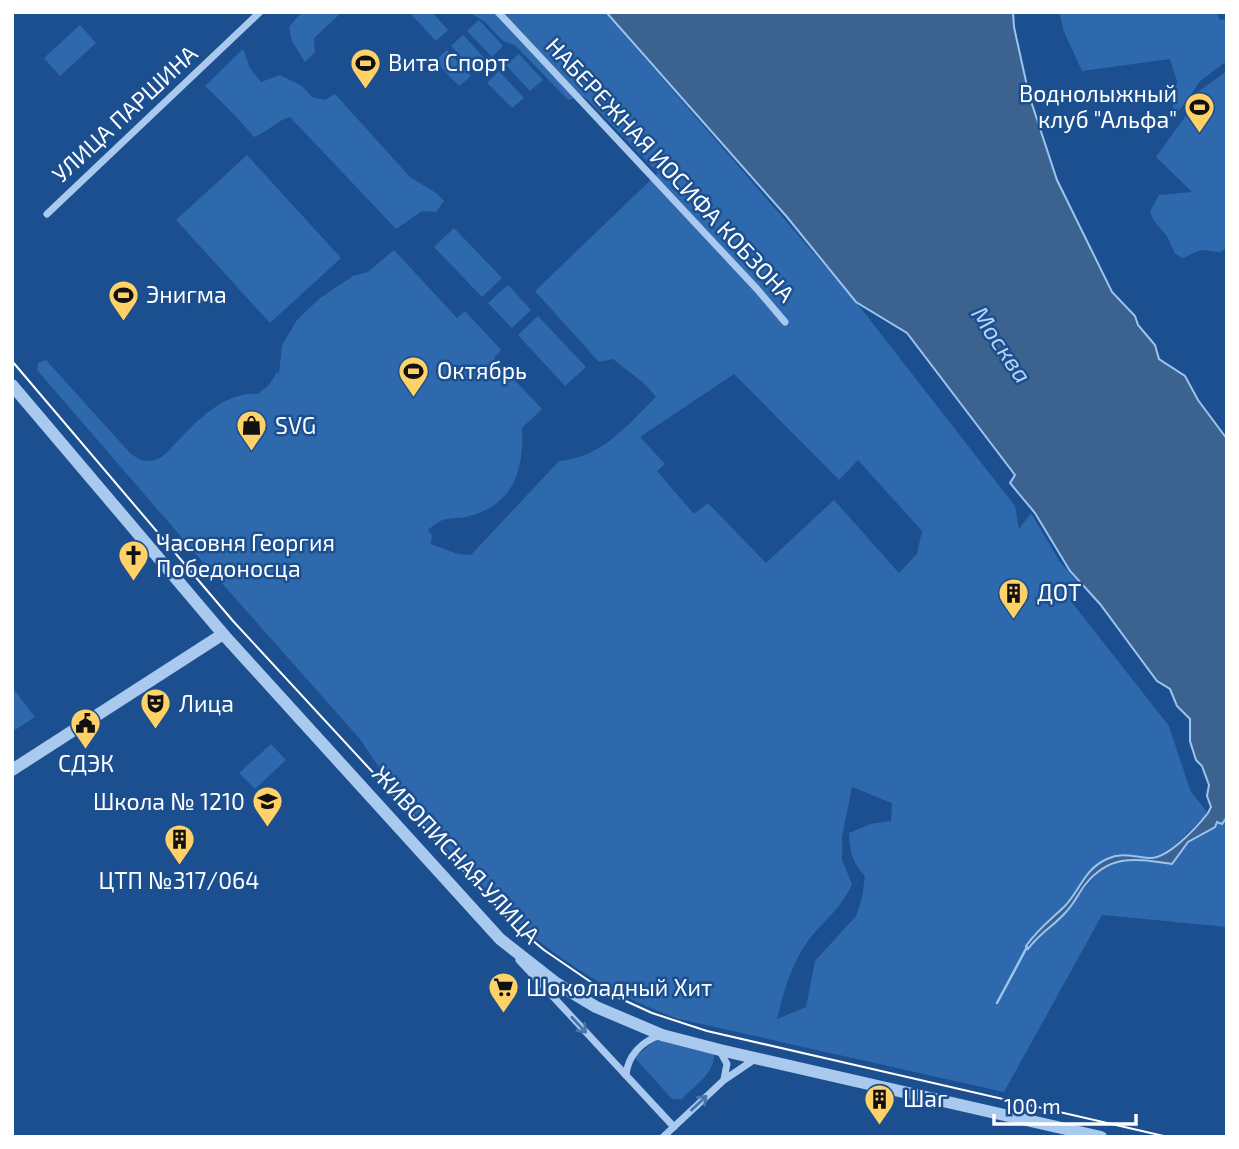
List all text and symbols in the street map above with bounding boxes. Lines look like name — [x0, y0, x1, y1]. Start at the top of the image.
street label: НАБЕРЕЖНАЯ ИОСИФА КОБЗОНА — [541, 31, 801, 308]
street label: УЛИЦА ПАРШИНА — [46, 38, 203, 188]
sports icon: Вита Спорт — [348, 46, 382, 90]
place label: Вита Спорт — [388, 48, 509, 76]
place label: Воднолыжный клуб "Альфа" — [1019, 79, 1177, 134]
sports icon: Воднолыжный клуб "Альфа" — [1183, 90, 1217, 134]
sports icon: Энигма — [106, 278, 140, 322]
place label: Энигма — [146, 280, 227, 308]
water label: Москва — [966, 300, 1038, 388]
sports icon: Октябрь — [397, 354, 431, 398]
place label: Октябрь — [437, 356, 527, 384]
shop icon: SVG — [235, 409, 269, 453]
place label: SVG — [275, 411, 316, 439]
place label: Часовня Георгия Победоносца — [156, 528, 335, 582]
church icon: Часовня Георгия Победоносца — [116, 539, 150, 583]
building icon: ДОТ — [997, 576, 1031, 620]
place label: ДОТ — [1037, 578, 1081, 606]
theatre icon: Лица — [139, 687, 173, 731]
place label: Лица — [179, 689, 234, 717]
public building icon: СДЭК — [69, 706, 103, 750]
place label: СДЭК — [58, 749, 114, 777]
street label: ЖИВОПИСНАЯ УЛИЦА — [367, 760, 547, 949]
school or university icon: Школа № 1210 — [251, 785, 285, 829]
place label: Школа № 1210 — [93, 787, 245, 815]
building icon: ЦТП №317/064 — [162, 823, 196, 867]
place label: ЦТП №317/064 — [99, 866, 259, 894]
supermarket icon: Шоколадный Хит — [486, 971, 520, 1015]
place label: Шоколадный Хит — [526, 973, 712, 1001]
one-way arrow — [571, 1016, 588, 1033]
building icon: Шаг — [863, 1082, 897, 1126]
scale bar — [994, 1082, 1136, 1126]
place label: Шаг — [903, 1084, 948, 1112]
text: 100 m — [1004, 1093, 1061, 1118]
one-way arrow — [690, 1095, 707, 1112]

